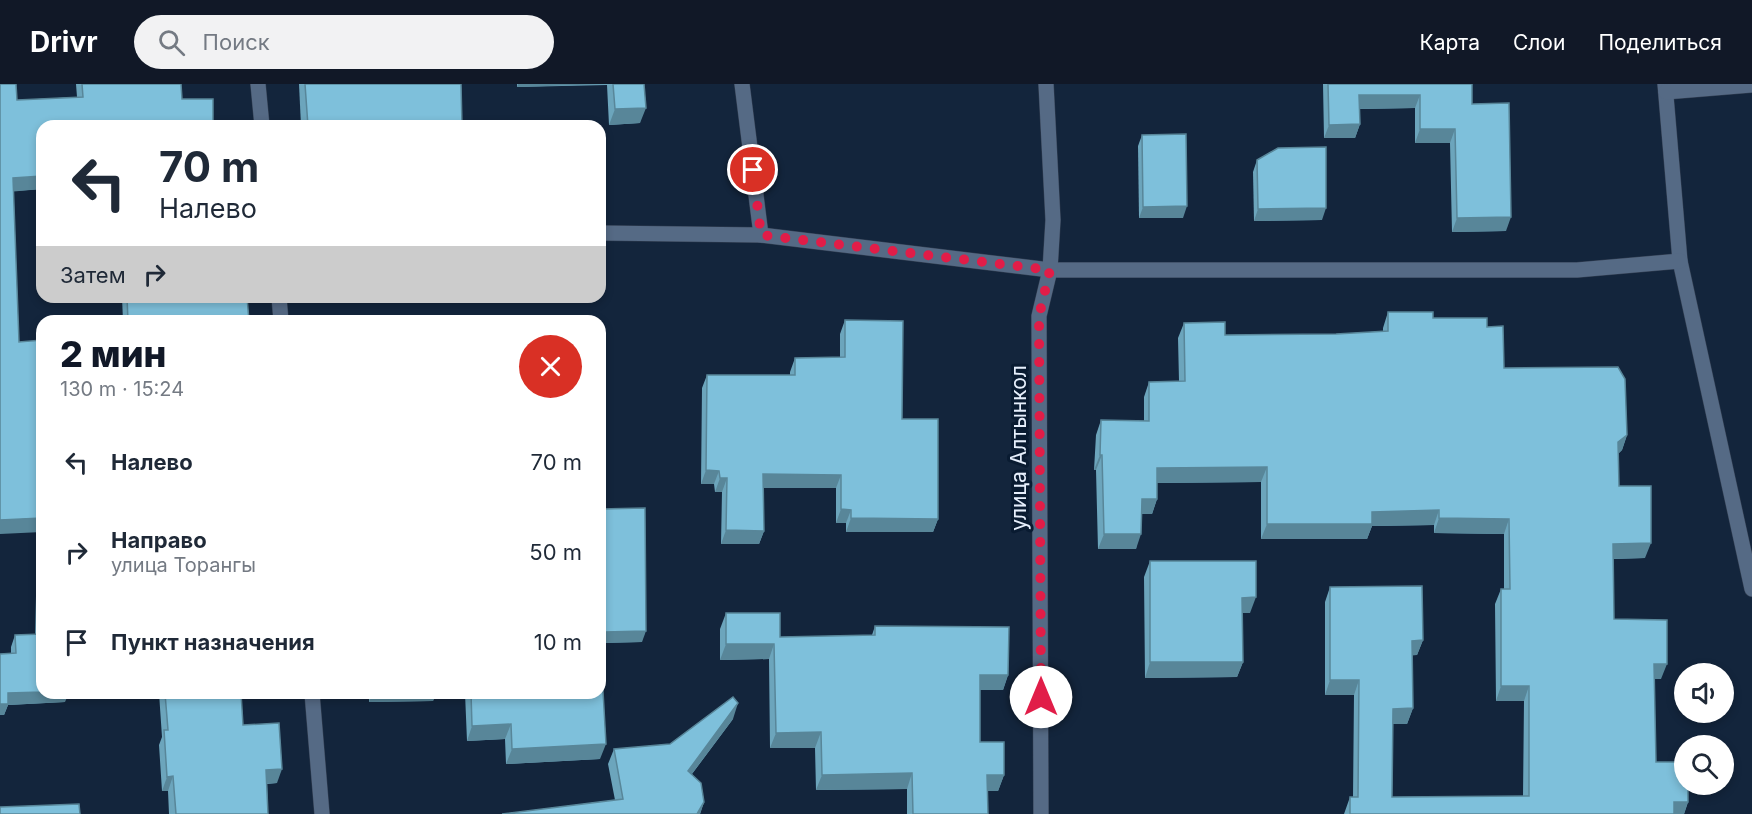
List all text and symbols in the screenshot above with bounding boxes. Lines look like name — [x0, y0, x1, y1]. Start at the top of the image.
search box — [134, 15, 554, 69]
text: Drivr — [30, 25, 98, 59]
icon: search — [155, 26, 188, 59]
text: Поиск — [203, 29, 270, 55]
text: Карта — [1420, 30, 1480, 55]
text: Слои — [1513, 30, 1565, 55]
text: Поделиться — [1598, 30, 1722, 55]
text: 70 m — [159, 141, 259, 192]
icon: left — [60, 144, 138, 222]
pin — [727, 144, 778, 195]
icon: arrive — [736, 153, 769, 186]
text: Налево — [159, 192, 257, 225]
icon: right — [138, 258, 171, 291]
text: Затем — [60, 262, 126, 288]
text: 2 мин — [60, 332, 166, 376]
button: close — [519, 335, 582, 398]
street label: улица Алтынкол — [1006, 365, 1031, 531]
text: 130 m · 15:24 — [60, 377, 184, 401]
icon: left — [60, 446, 93, 479]
text: Налево — [111, 449, 193, 475]
text: 70 m — [531, 449, 582, 475]
text: Направо — [111, 527, 207, 553]
icon: right — [60, 536, 93, 569]
text: 50 m — [529, 539, 582, 565]
text: улица Торангы — [111, 553, 256, 577]
icon: arrive — [60, 626, 93, 659]
text: Пункт назначения — [111, 629, 315, 655]
text: 10 m — [534, 629, 582, 655]
map controls — [1674, 663, 1734, 795]
button: sound — [1674, 663, 1734, 723]
position arrow — [1009, 665, 1073, 729]
button: search — [1674, 735, 1734, 795]

